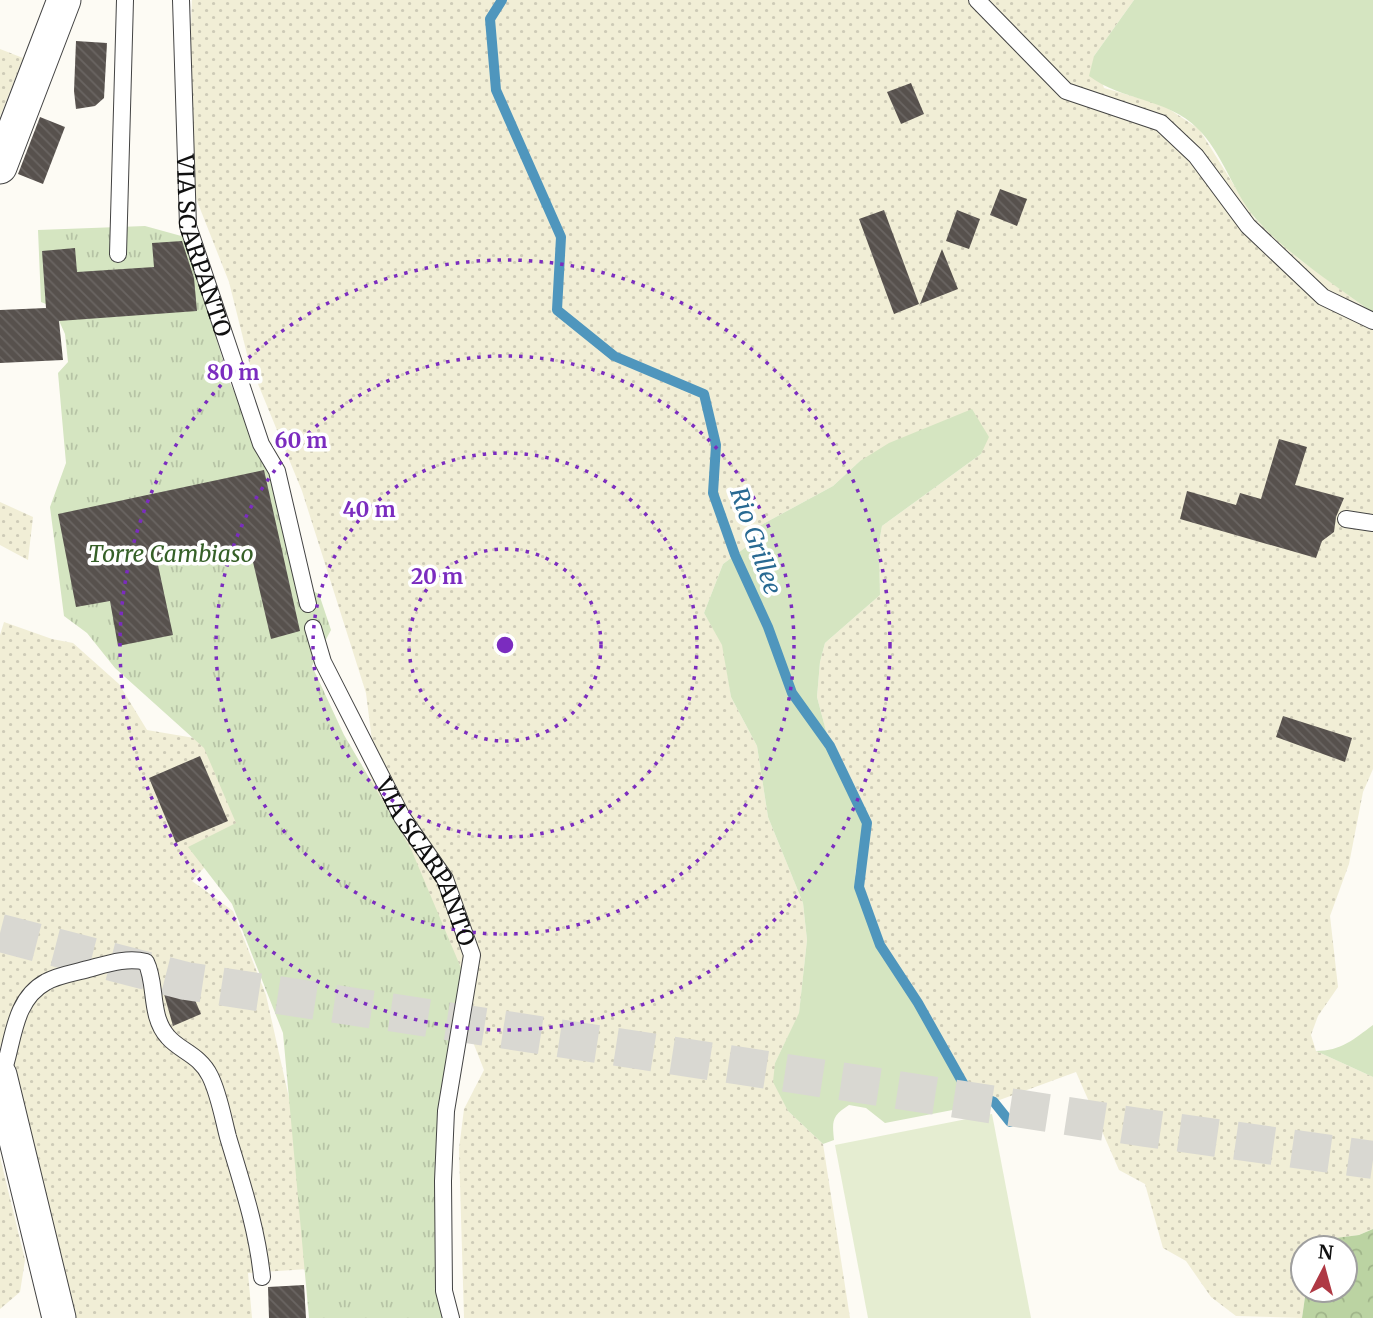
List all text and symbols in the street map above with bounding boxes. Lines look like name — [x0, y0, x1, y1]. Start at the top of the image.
street label: VIA SCARPANTO — [171, 153, 238, 340]
text: 80 m — [207, 359, 259, 386]
text: 60 m — [275, 427, 327, 454]
water label: Rio Grillee — [723, 483, 789, 599]
text: 40 m — [342, 496, 396, 523]
park label: Torre Cambiaso — [88, 539, 254, 568]
text: 20 m — [411, 563, 463, 590]
centre of rings — [493, 633, 517, 657]
street label: VIA SCARPANTO — [369, 772, 482, 950]
north arrow — [1289, 1234, 1359, 1304]
text: N — [1317, 1239, 1334, 1265]

